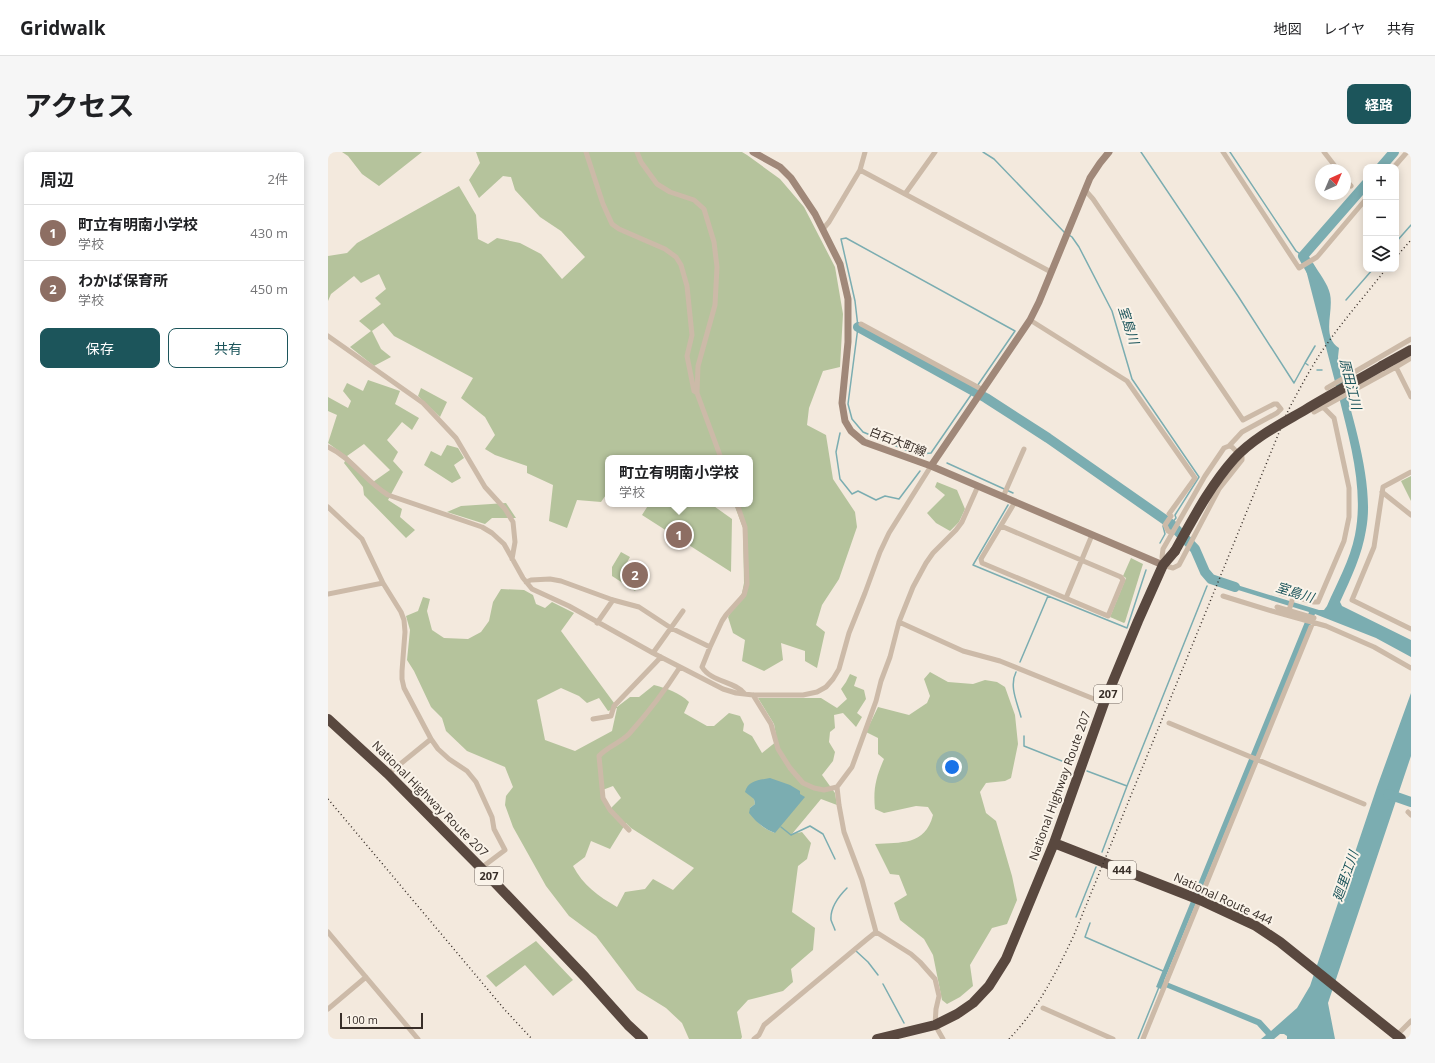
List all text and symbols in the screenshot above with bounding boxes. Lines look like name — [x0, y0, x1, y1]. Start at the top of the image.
text: Gridwalk — [20, 15, 106, 41]
text: 地図 — [1273, 19, 1301, 38]
text: レイヤ — [1323, 19, 1365, 38]
text: 共有 — [1387, 19, 1415, 38]
button: 経路 — [1347, 84, 1411, 124]
text: アクセス — [24, 86, 135, 124]
north arrow — [1315, 164, 1351, 200]
map controls — [1363, 164, 1399, 272]
button: + — [1363, 164, 1399, 200]
text: 周辺 — [40, 168, 74, 191]
text: 2件 — [268, 170, 288, 188]
button: − — [1363, 200, 1399, 236]
text: 町立有明南小学校 — [78, 214, 198, 234]
text: 1 — [49, 224, 57, 242]
text: 430 m — [250, 224, 288, 242]
text: 学校 — [78, 235, 104, 253]
button: layers — [1363, 236, 1399, 272]
text: わかば保育所 — [78, 270, 168, 290]
text: 2 — [49, 280, 57, 298]
text: 450 m — [250, 280, 288, 298]
text: 学校 — [78, 291, 104, 309]
water label: 室島川 — [1114, 304, 1144, 348]
button: 保存 — [40, 328, 160, 368]
button: 共有 — [168, 328, 288, 368]
water label: 原田江川 — [1336, 357, 1367, 413]
street label: 白石大町線 — [867, 423, 929, 460]
popup — [605, 455, 753, 507]
text: 町立有明南小学校 — [619, 462, 739, 482]
text: 学校 — [619, 483, 645, 501]
pin: 1 — [666, 520, 692, 550]
pin: 2 — [622, 560, 648, 590]
water label: 室島川 — [1274, 578, 1318, 607]
road number: 207 — [1094, 685, 1122, 703]
street label: National Highway Route 207 — [1025, 709, 1095, 863]
street label: National Highway Route 207 — [368, 737, 492, 861]
your location — [942, 757, 962, 777]
water label: 廻里江川 — [1328, 847, 1363, 904]
road number: 444 — [1108, 861, 1136, 879]
road number: 207 — [475, 867, 503, 885]
street label: National Route 444 — [1171, 868, 1275, 929]
scale bar — [340, 1011, 423, 1030]
text: 100 m — [346, 1012, 378, 1027]

